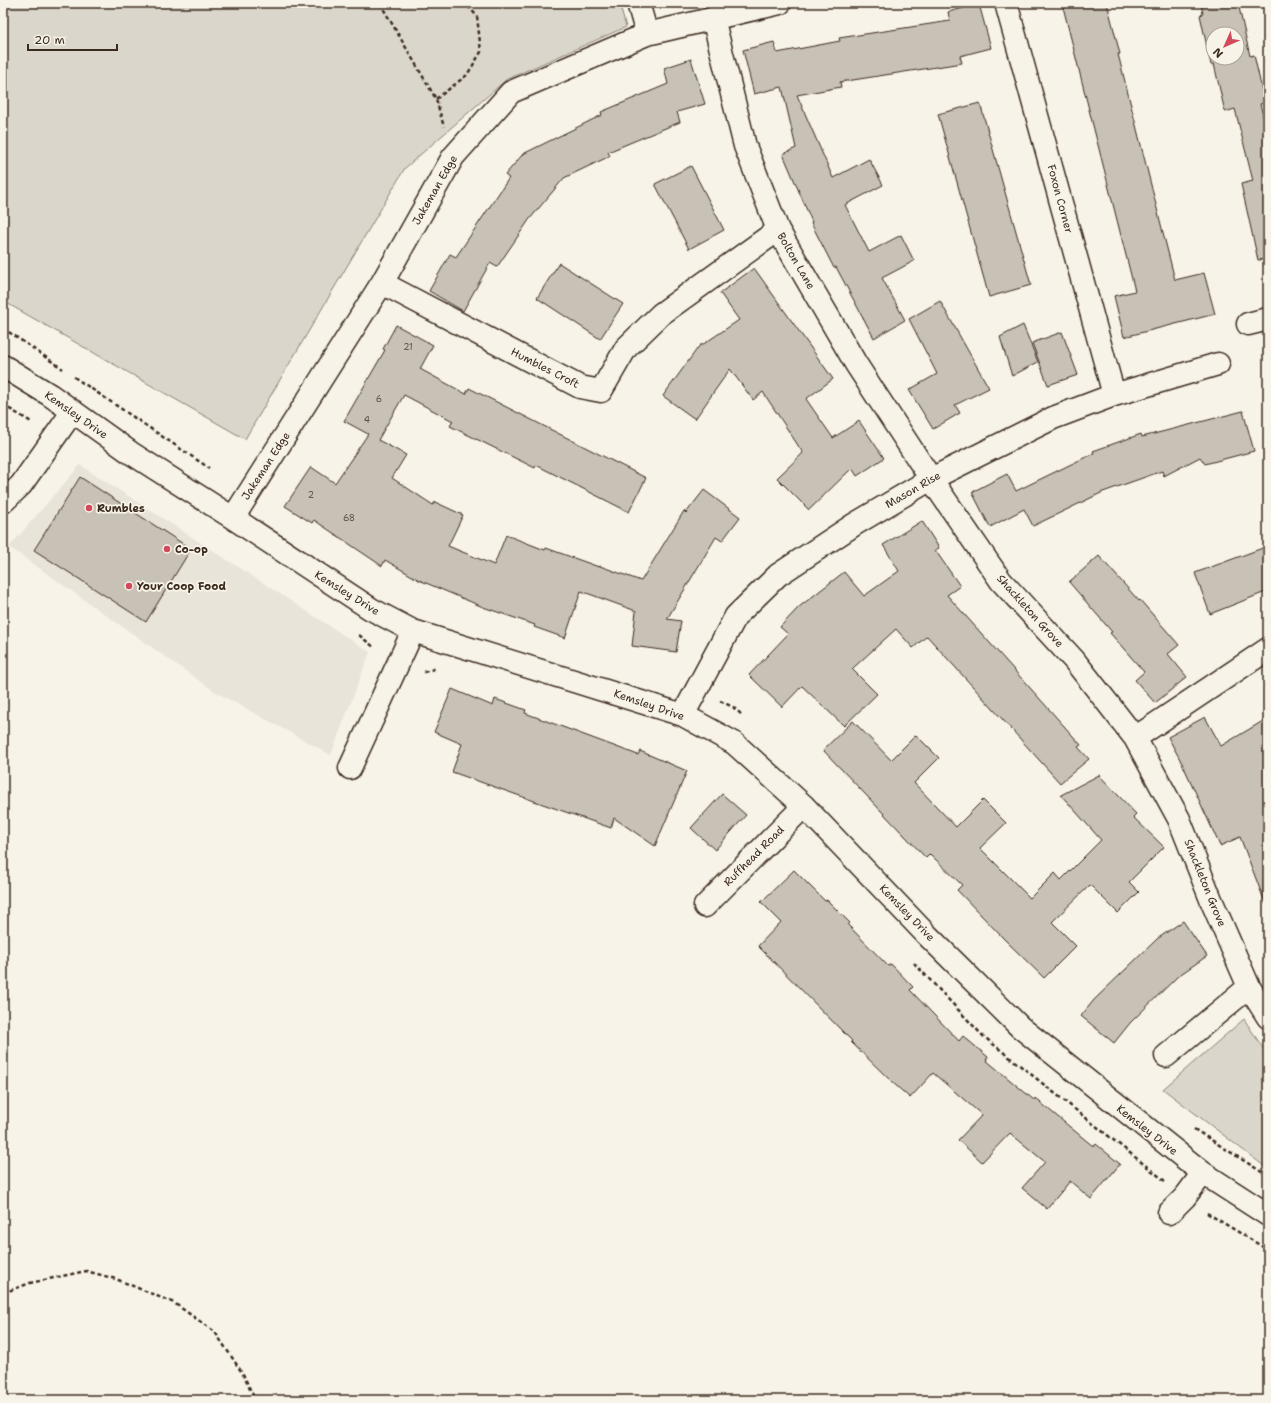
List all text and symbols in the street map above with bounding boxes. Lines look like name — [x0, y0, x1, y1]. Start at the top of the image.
scale bar — [28, 26, 117, 52]
north arrow — [1205, 26, 1245, 66]
text: 20 m — [34, 32, 65, 48]
text: N — [1210, 44, 1227, 61]
street label: Jakeman Edge — [409, 152, 461, 228]
street label: Foxon Corner — [1044, 163, 1076, 235]
street label: Bolton Lane — [774, 230, 818, 292]
house number: 21 — [403, 341, 413, 353]
street label: Humbles Croft — [508, 344, 582, 392]
street label: Kemsley Drive — [41, 388, 111, 442]
house number: 6 — [376, 393, 382, 405]
house number: 4 — [364, 414, 370, 426]
street label: Jakeman Edge — [238, 429, 294, 503]
street label: Mason Rise — [883, 468, 943, 512]
house number: 2 — [308, 489, 314, 501]
place label: Rumbles — [97, 501, 145, 516]
marker: Rumbles — [84, 503, 94, 513]
house number: 68 — [343, 512, 355, 524]
place label: Co-op — [175, 542, 208, 557]
marker: Co-op — [162, 544, 172, 554]
street label: Kemsley Drive — [312, 567, 382, 619]
street label: Shackleton Grove — [993, 571, 1067, 651]
place label: Your Coop Food — [137, 579, 226, 594]
marker: Your Coop Food — [124, 581, 134, 591]
street label: Kemsley Drive — [612, 686, 686, 724]
street label: Ruffhead Road — [721, 823, 787, 889]
street label: Shackleton Grove — [1181, 837, 1229, 929]
street label: Kemsley Drive — [876, 881, 938, 945]
street label: Kemsley Drive — [1113, 1101, 1181, 1159]

